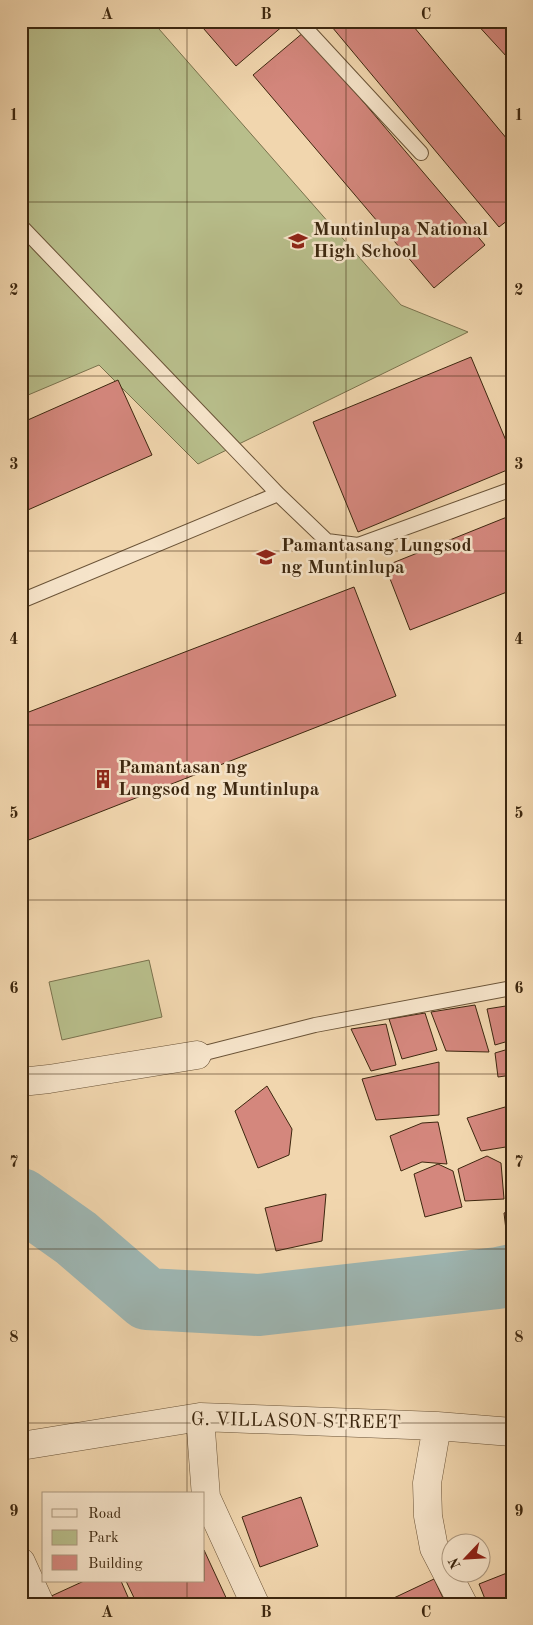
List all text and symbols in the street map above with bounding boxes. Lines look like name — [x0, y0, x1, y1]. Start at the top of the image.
text: A — [101, 7, 113, 23]
text: B — [260, 7, 272, 23]
text: C — [421, 7, 431, 23]
text: 1 — [9, 108, 19, 124]
text: 1 — [514, 108, 524, 124]
place label: Muntinlupa National High School — [313, 221, 488, 262]
school or university icon: Muntinlupa National High School — [287, 230, 309, 252]
text: 2 — [9, 283, 19, 299]
text: 2 — [514, 283, 524, 299]
text: 3 — [9, 457, 19, 473]
text: 3 — [514, 457, 524, 473]
place label: Pamantasang Lungsod ng Muntinlupa — [281, 537, 472, 578]
school or university icon: Pamantasang Lungsod ng Muntinlupa — [255, 546, 277, 568]
text: 4 — [9, 632, 19, 648]
text: 4 — [514, 632, 524, 648]
place label: Pamantasan ng Lungsod ng Muntinlupa — [118, 759, 320, 800]
building icon: Pamantasan ng Lungsod ng Muntinlupa — [92, 768, 114, 790]
text: 5 — [9, 806, 19, 822]
text: 5 — [514, 806, 524, 822]
text: 6 — [9, 981, 19, 997]
text: 6 — [514, 981, 524, 997]
text: 7 — [9, 1155, 19, 1171]
text: 7 — [514, 1155, 524, 1171]
text: 8 — [9, 1330, 19, 1346]
text: 8 — [514, 1330, 524, 1346]
street label: G. VILLASON STREET — [191, 1411, 401, 1433]
legend — [42, 1492, 205, 1582]
text: 9 — [9, 1504, 19, 1520]
text: 9 — [514, 1504, 524, 1520]
text: Road — [88, 1507, 122, 1522]
text: Park — [88, 1531, 119, 1546]
north arrow — [440, 1532, 490, 1582]
text: N — [446, 1555, 464, 1571]
text: Building — [88, 1557, 143, 1572]
text: A — [101, 1605, 113, 1621]
text: B — [260, 1605, 272, 1621]
text: C — [421, 1605, 431, 1621]

